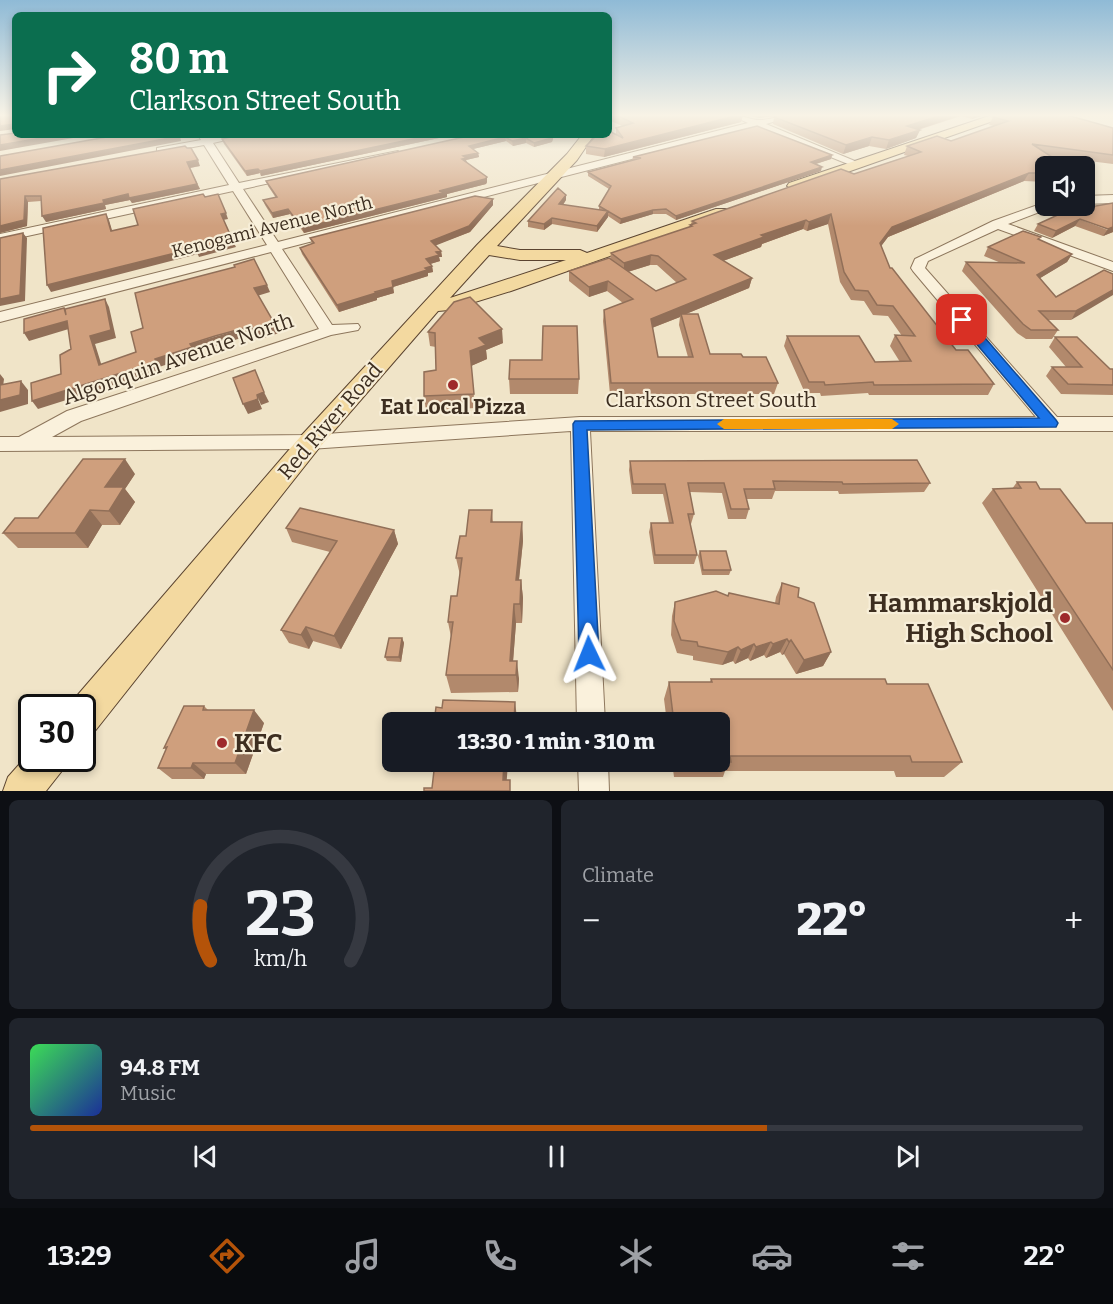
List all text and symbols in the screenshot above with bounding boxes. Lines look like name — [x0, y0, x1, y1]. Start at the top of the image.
text: 80 m — [129, 34, 229, 84]
icon: right — [30, 36, 108, 114]
text: Clarkson Street South — [129, 85, 401, 117]
map controls — [1035, 156, 1095, 216]
button: sound — [1035, 156, 1095, 216]
street label: Kenogami Avenue North — [169, 191, 375, 263]
pin — [936, 294, 987, 345]
icon: arrive — [945, 303, 978, 336]
street label: Algonquin Avenue North — [59, 307, 297, 411]
street label: Red River Road — [272, 357, 388, 485]
marker: Eat Local Pizza — [446, 378, 460, 392]
street label: Clarkson Street South — [605, 387, 817, 413]
place label: Eat Local Pizza — [381, 394, 526, 420]
place label: Hammarskjold High School — [868, 588, 1053, 649]
marker: Hammarskjold High School — [1058, 611, 1072, 625]
position arrow — [557, 622, 621, 686]
speed limit sign: 30 — [18, 694, 96, 772]
place label: KFC — [234, 728, 283, 759]
text: 13:30 · 1 min · 310 m — [457, 728, 655, 755]
marker: KFC — [215, 736, 229, 750]
text: Climate — [582, 863, 654, 887]
text: 23 — [245, 877, 316, 952]
text: 22° — [797, 893, 868, 947]
text: − — [582, 901, 600, 941]
text: + — [1064, 901, 1083, 941]
text: km/h — [254, 947, 307, 973]
text: 94.8 FM — [120, 1054, 200, 1081]
text: Music — [120, 1081, 176, 1105]
icon: previous — [189, 1140, 222, 1173]
icon: pause — [540, 1140, 573, 1173]
icon: next — [891, 1140, 924, 1173]
icon: directions — [206, 1235, 248, 1277]
icon: music — [342, 1235, 384, 1277]
icon: phone — [479, 1235, 521, 1277]
icon: climate — [615, 1235, 657, 1277]
icon: car — [751, 1235, 793, 1277]
icon: filters — [887, 1235, 929, 1277]
text: 13:29 — [47, 1240, 112, 1272]
text: 22° — [1024, 1240, 1066, 1272]

